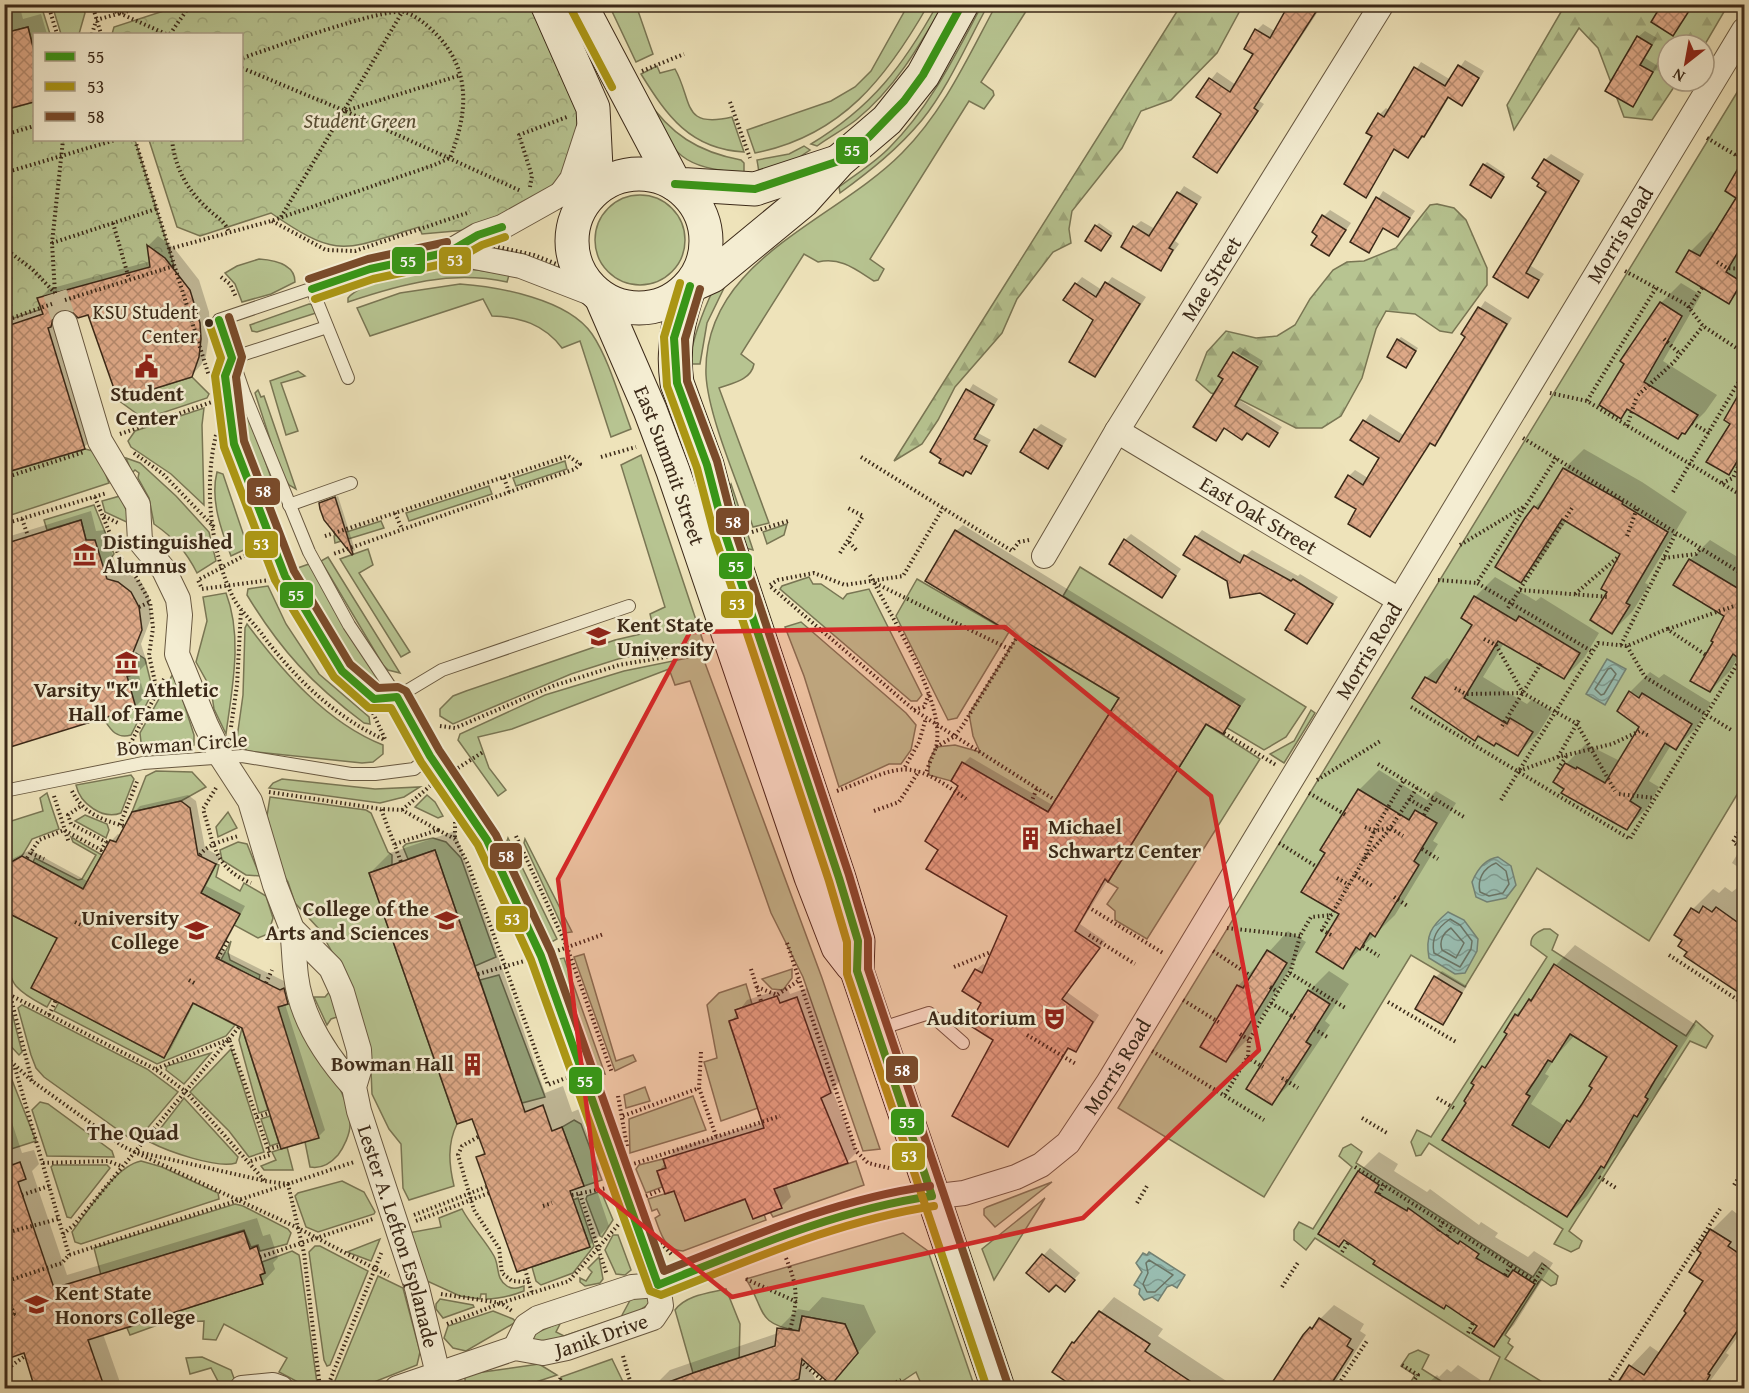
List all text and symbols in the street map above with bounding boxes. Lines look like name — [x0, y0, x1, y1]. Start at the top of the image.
legend — [33, 33, 243, 141]
north arrow — [1656, 33, 1716, 93]
text: 55 — [87, 43, 104, 70]
text: N — [1667, 63, 1689, 89]
text: 53 — [87, 73, 104, 100]
text: 58 — [87, 103, 104, 130]
park label: Student Green — [304, 105, 417, 136]
line badge: 55 — [835, 136, 869, 165]
text: 55 — [844, 138, 860, 162]
street label: Morris Road — [1579, 180, 1661, 289]
street label: Mae Street — [1173, 229, 1250, 327]
line badge: 55 — [391, 246, 426, 275]
line badge: 53 — [438, 246, 472, 275]
text: 53 — [447, 248, 463, 272]
text: 55 — [400, 249, 416, 273]
place label: KSU Student Center — [93, 297, 198, 350]
marker: KSU Student Center — [203, 317, 215, 329]
public building icon: Student Center — [134, 353, 160, 379]
place label: Student Center — [110, 378, 184, 433]
street label: East Summit Street — [626, 381, 713, 550]
street label: East Oak Street — [1194, 468, 1324, 563]
line badge: 58 — [246, 477, 281, 506]
text: 58 — [255, 479, 271, 503]
line badge: 58 — [715, 507, 750, 536]
text: 58 — [725, 510, 741, 534]
place label: Distinguished Alumnus — [103, 526, 233, 581]
line badge: 53 — [244, 530, 279, 559]
text: 53 — [253, 532, 269, 556]
museum icon: Distinguished Alumnus — [72, 541, 98, 567]
line badge: 55 — [718, 552, 753, 580]
text: 55 — [728, 554, 744, 578]
line badge: 55 — [279, 581, 314, 609]
text: 55 — [288, 583, 304, 607]
line badge: 53 — [720, 590, 754, 619]
text: 53 — [729, 592, 745, 616]
street label: Morris Road — [1327, 596, 1410, 705]
place label: Kent State University — [617, 609, 715, 664]
school or university icon: Kent State University — [586, 624, 612, 650]
museum icon: Varsity "K" Athletic Hall of Fame — [113, 649, 139, 675]
place label: Varsity "K" Athletic Hall of Fame — [33, 674, 219, 729]
street label: Bowman Circle — [115, 723, 249, 764]
place label: Michael Schwartz Center — [1048, 811, 1201, 866]
building icon: Michael Schwartz Center — [1017, 826, 1043, 852]
line badge: 58 — [489, 842, 523, 870]
text: 58 — [498, 844, 514, 868]
place label: College of the Arts and Sciences — [266, 893, 429, 948]
place label: University College — [81, 902, 179, 957]
line badge: 53 — [495, 905, 529, 933]
text: 53 — [504, 907, 520, 931]
school or university icon: College of the Arts and Sciences — [434, 908, 460, 934]
school or university icon: University College — [184, 917, 210, 943]
place label: Auditorium — [927, 1002, 1036, 1033]
theatre icon: Auditorium — [1041, 1005, 1067, 1031]
street label: Morris Road — [1075, 1012, 1159, 1121]
place label: Bowman Hall — [331, 1048, 454, 1079]
building icon: Bowman Hall — [459, 1051, 485, 1077]
line badge: 58 — [885, 1055, 919, 1084]
text: 58 — [894, 1058, 910, 1082]
line badge: 55 — [568, 1066, 603, 1095]
text: 55 — [577, 1069, 593, 1093]
line badge: 55 — [890, 1108, 925, 1136]
text: 55 — [899, 1110, 915, 1134]
district label: The Quad — [87, 1116, 179, 1148]
street label: Lester A. Lefton Esplanade — [350, 1121, 447, 1351]
line badge: 53 — [891, 1142, 926, 1171]
text: 53 — [901, 1144, 917, 1168]
place label: Kent State Honors College — [55, 1277, 195, 1332]
school or university icon: Kent State Honors College — [24, 1292, 50, 1318]
street label: Janik Drive — [549, 1305, 652, 1366]

